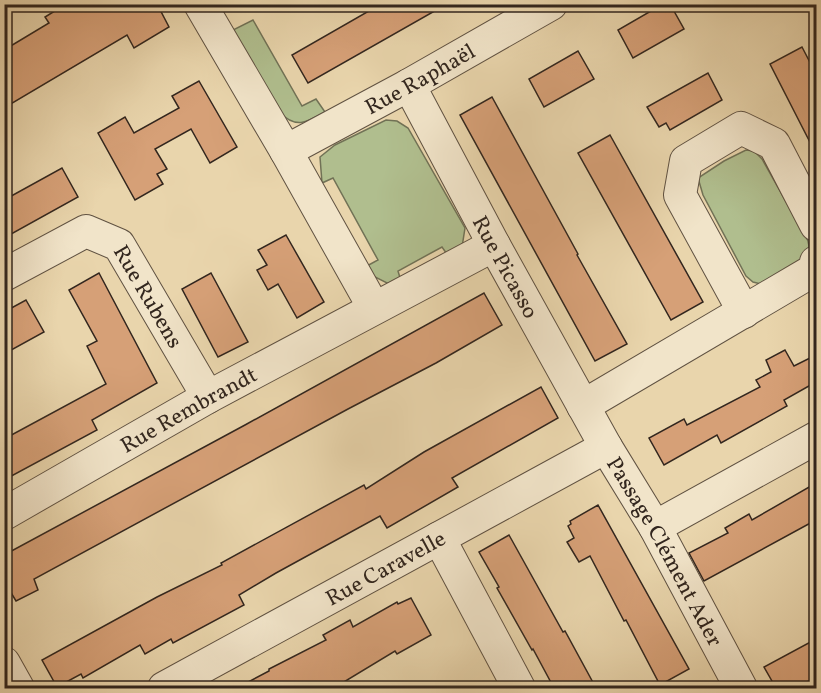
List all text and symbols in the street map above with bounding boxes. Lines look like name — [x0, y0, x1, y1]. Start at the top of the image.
street label: Rue Raphaël — [360, 37, 482, 124]
street label: Rue Picasso — [463, 211, 545, 325]
street label: Rue Rubens — [104, 240, 189, 355]
street label: Rue Rembrandt — [115, 361, 264, 462]
street label: Passage Clément Ader — [598, 451, 729, 653]
street label: Rue Caravelle — [321, 524, 452, 615]

